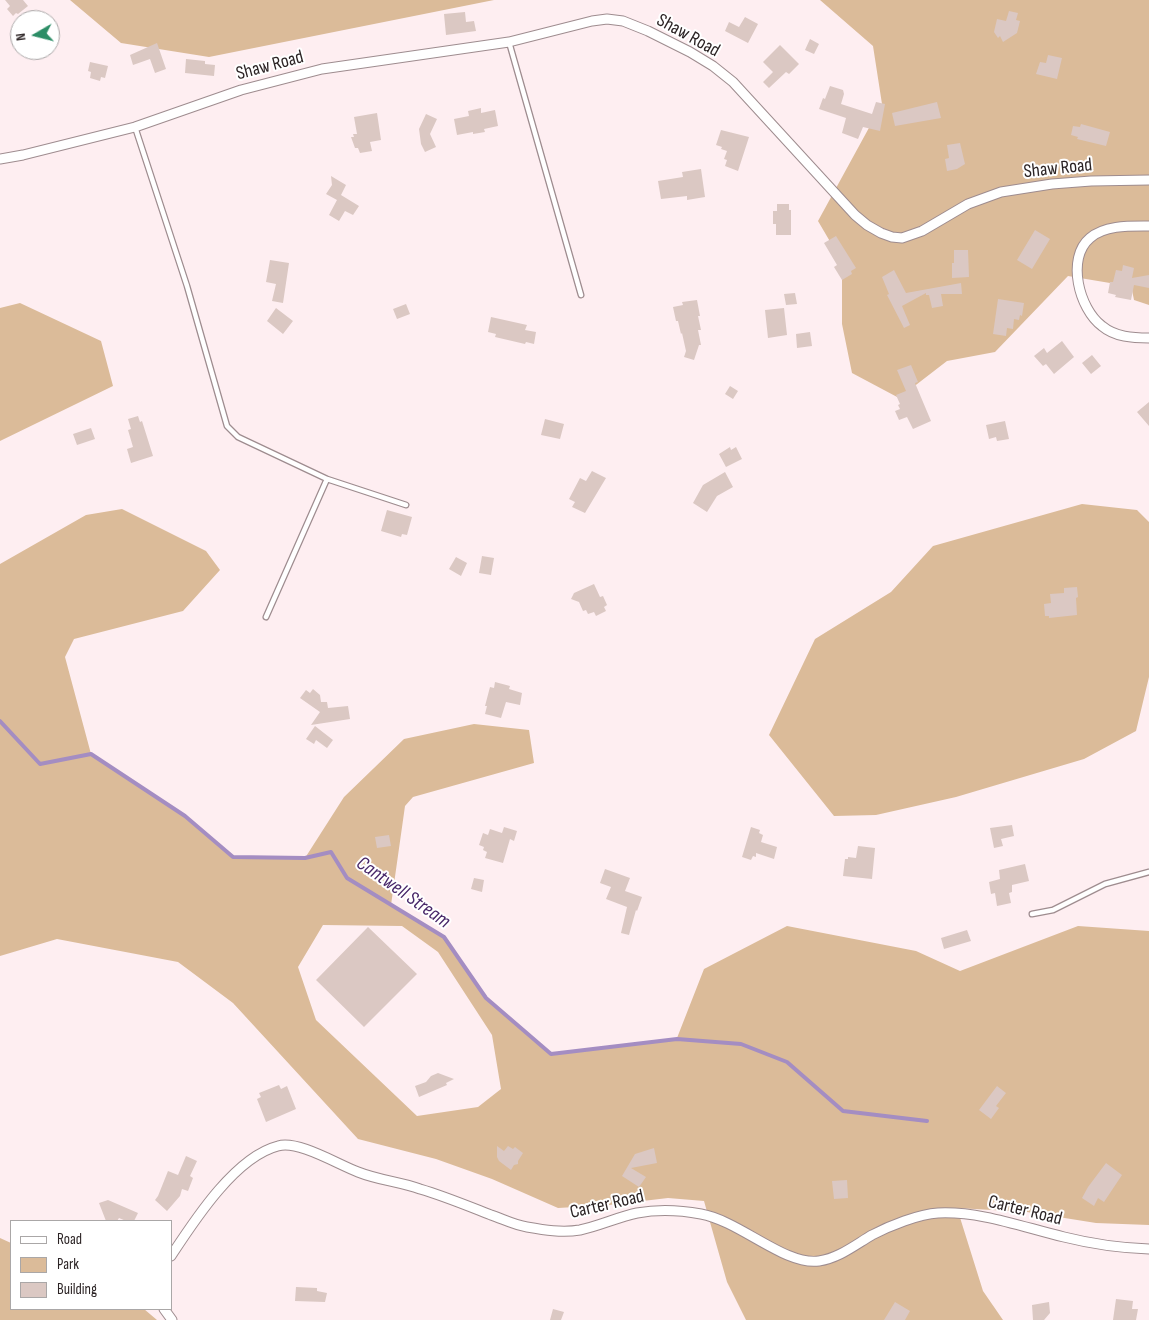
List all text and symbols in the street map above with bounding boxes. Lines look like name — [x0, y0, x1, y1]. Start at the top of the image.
street label: Shaw Road — [652, 9, 724, 63]
north arrow — [10, 10, 60, 60]
text: N — [12, 32, 30, 42]
street label: Shaw Road — [234, 46, 306, 86]
street label: Shaw Road — [1023, 154, 1093, 184]
water label: Cantwell Stream — [351, 852, 455, 934]
street label: Carter Road — [568, 1185, 646, 1225]
street label: Carter Road — [986, 1191, 1064, 1231]
legend — [10, 1220, 172, 1310]
text: Road — [57, 1230, 82, 1249]
text: Park — [57, 1255, 79, 1274]
text: Building — [57, 1280, 97, 1299]

